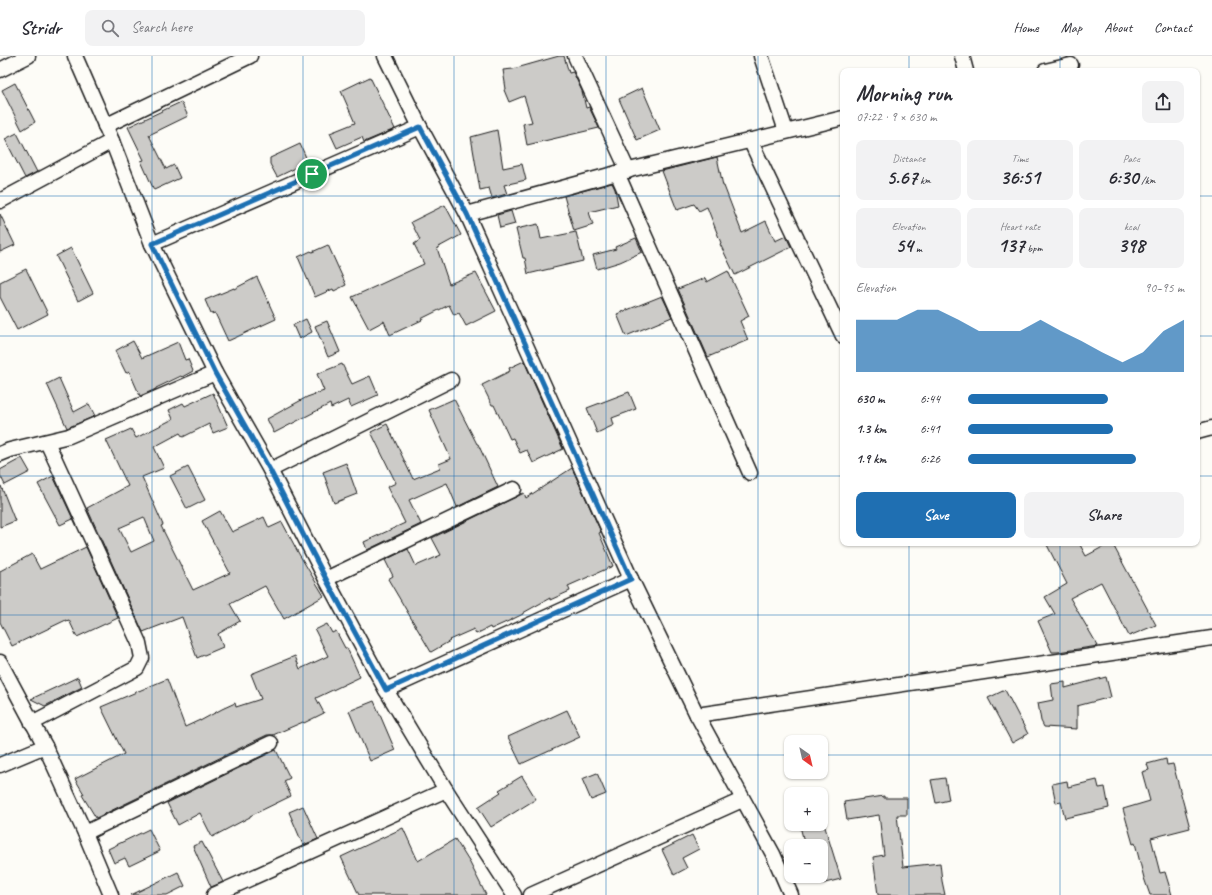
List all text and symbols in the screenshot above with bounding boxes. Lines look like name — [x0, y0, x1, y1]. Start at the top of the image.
search box — [85, 10, 365, 46]
text: Stridr — [20, 16, 61, 40]
icon: search — [99, 17, 121, 39]
text: Search here — [131, 18, 192, 37]
text: Home — [1013, 19, 1039, 36]
text: Map — [1061, 19, 1082, 36]
text: About — [1104, 19, 1132, 36]
text: Contact — [1154, 19, 1192, 36]
text: Morning run — [856, 80, 952, 108]
button: share — [1142, 81, 1184, 123]
text: 07:22 · 9 × 630 m — [856, 109, 937, 125]
text: Distance — [892, 151, 925, 165]
text: Time — [1012, 151, 1028, 165]
text: Pace — [1123, 151, 1140, 165]
pin — [295, 157, 329, 191]
icon: arrive — [301, 163, 323, 185]
text: 5.67 — [886, 165, 917, 190]
text: 36:51 — [1000, 165, 1040, 190]
text: 6:30 — [1107, 165, 1139, 190]
text: km — [917, 173, 931, 187]
text: /km — [1139, 173, 1156, 187]
text: Elevation — [892, 219, 926, 233]
text: Heart rate — [1000, 219, 1040, 233]
text: kcal — [1124, 219, 1139, 233]
text: 54 — [895, 233, 913, 258]
text: 137 — [998, 233, 1025, 258]
text: 398 — [1118, 233, 1145, 258]
text: m — [913, 241, 922, 255]
text: bpm — [1025, 241, 1042, 255]
text: Elevation — [856, 280, 896, 296]
text: 90–95 m — [1144, 280, 1184, 296]
text: 630 m — [856, 391, 884, 407]
text: 6:44 — [920, 391, 940, 407]
text: 1.3 km — [856, 421, 886, 437]
text: 6:41 — [920, 421, 940, 437]
text: 1.9 km — [856, 451, 886, 467]
text: 6:26 — [920, 451, 940, 467]
button: Save — [856, 492, 1016, 538]
button: Share — [1024, 492, 1184, 538]
north arrow — [784, 735, 828, 779]
map controls — [784, 735, 828, 883]
button: + — [784, 787, 828, 831]
button: − — [784, 839, 828, 883]

